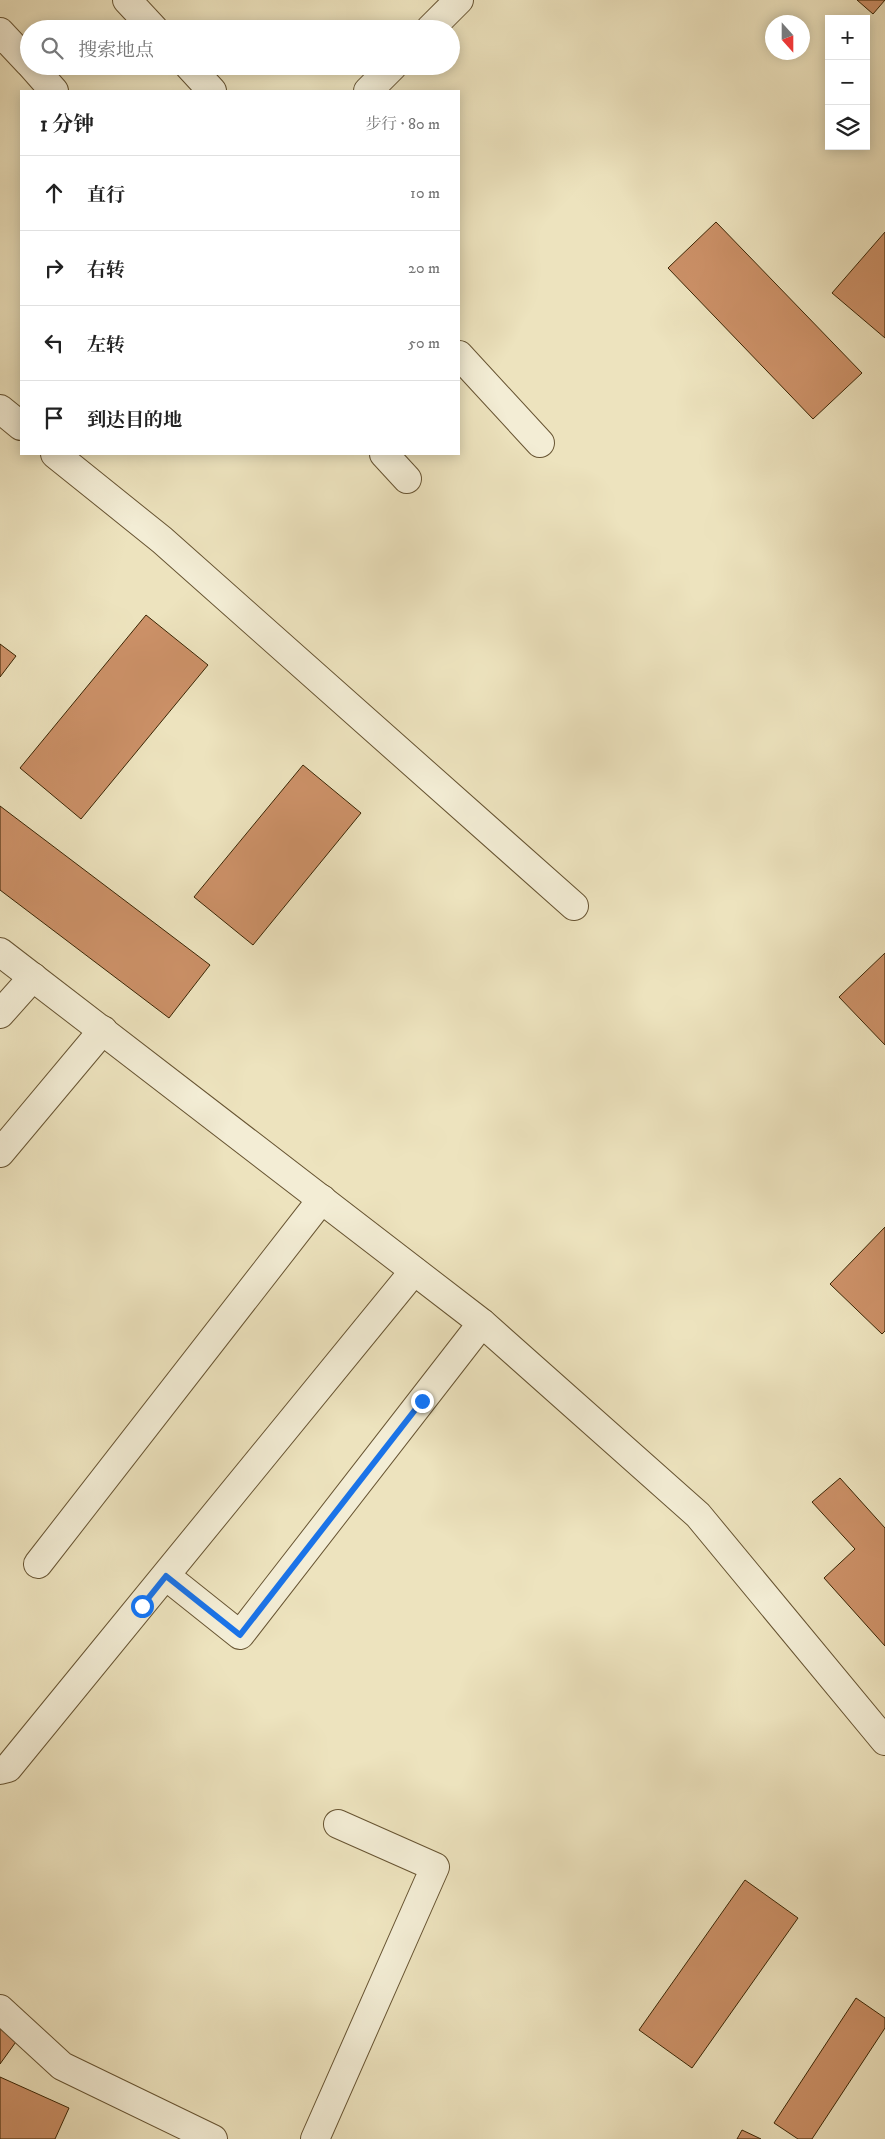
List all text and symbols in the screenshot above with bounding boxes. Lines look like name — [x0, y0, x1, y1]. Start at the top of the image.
north arrow — [765, 15, 810, 60]
map controls — [825, 15, 870, 150]
button: + — [825, 15, 870, 60]
search box — [20, 20, 460, 75]
icon: search — [38, 34, 66, 62]
text: 搜索地点 — [78, 39, 154, 62]
button: − — [825, 60, 870, 105]
button: layers — [825, 105, 870, 150]
text: 1 分钟 — [40, 112, 94, 138]
text: 步行 · 80 m — [365, 114, 440, 134]
icon: ahead — [40, 179, 68, 207]
text: 10 m — [410, 183, 440, 203]
text: 直行 — [87, 184, 125, 207]
icon: right — [40, 254, 68, 282]
text: 20 m — [408, 258, 440, 278]
text: 右转 — [87, 259, 125, 282]
icon: left — [40, 329, 68, 357]
text: 50 m — [408, 333, 440, 353]
text: 左转 — [87, 334, 125, 357]
icon: arrive — [40, 404, 68, 432]
text: 到达目的地 — [87, 409, 182, 432]
route end — [411, 1390, 434, 1413]
route start — [131, 1595, 154, 1618]

